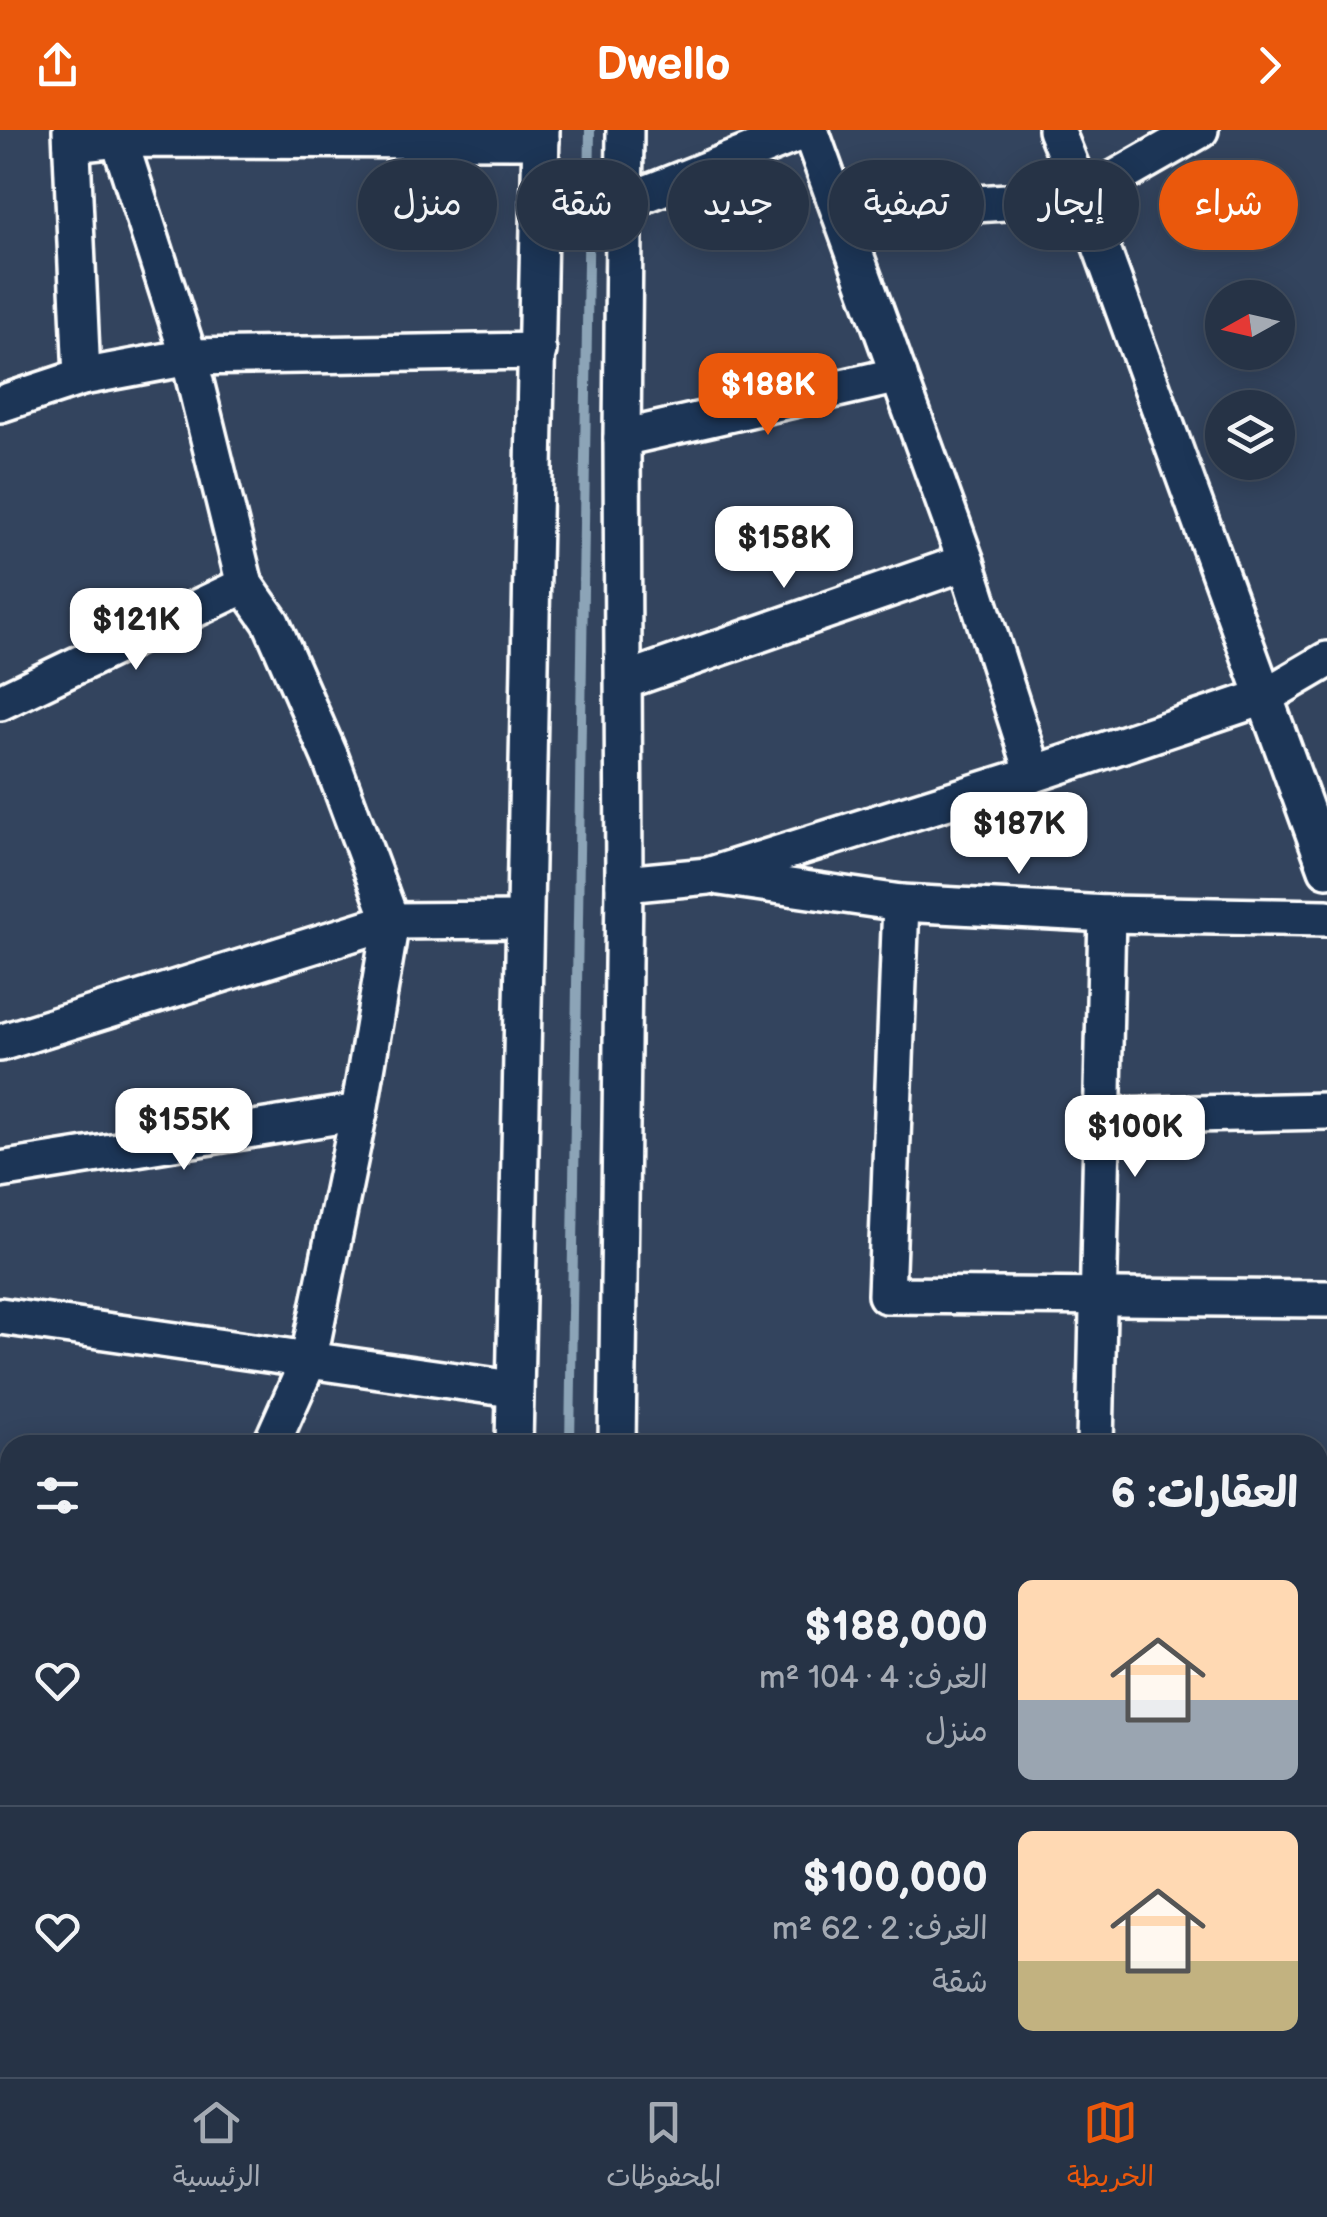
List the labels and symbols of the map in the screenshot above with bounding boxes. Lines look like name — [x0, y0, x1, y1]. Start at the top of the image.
north arrow — [1205, 280, 1295, 370]
pin: $188K — [698, 353, 838, 438]
pin: $158K — [714, 506, 854, 591]
pin: $121K — [66, 588, 206, 673]
pin: $187K — [949, 792, 1089, 877]
pin: $155K — [114, 1088, 254, 1173]
pin: $100K — [1065, 1095, 1205, 1180]

